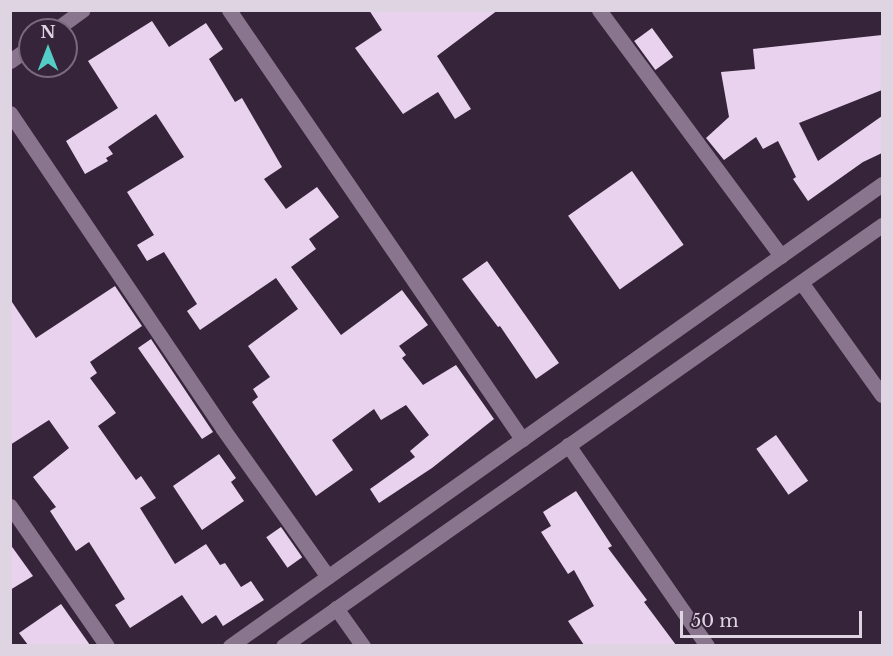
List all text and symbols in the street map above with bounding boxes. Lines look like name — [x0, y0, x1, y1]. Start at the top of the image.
north arrow — [18, 18, 78, 78]
text: N — [40, 22, 56, 42]
scale bar — [683, 599, 864, 637]
text: 50 m — [691, 610, 739, 632]

